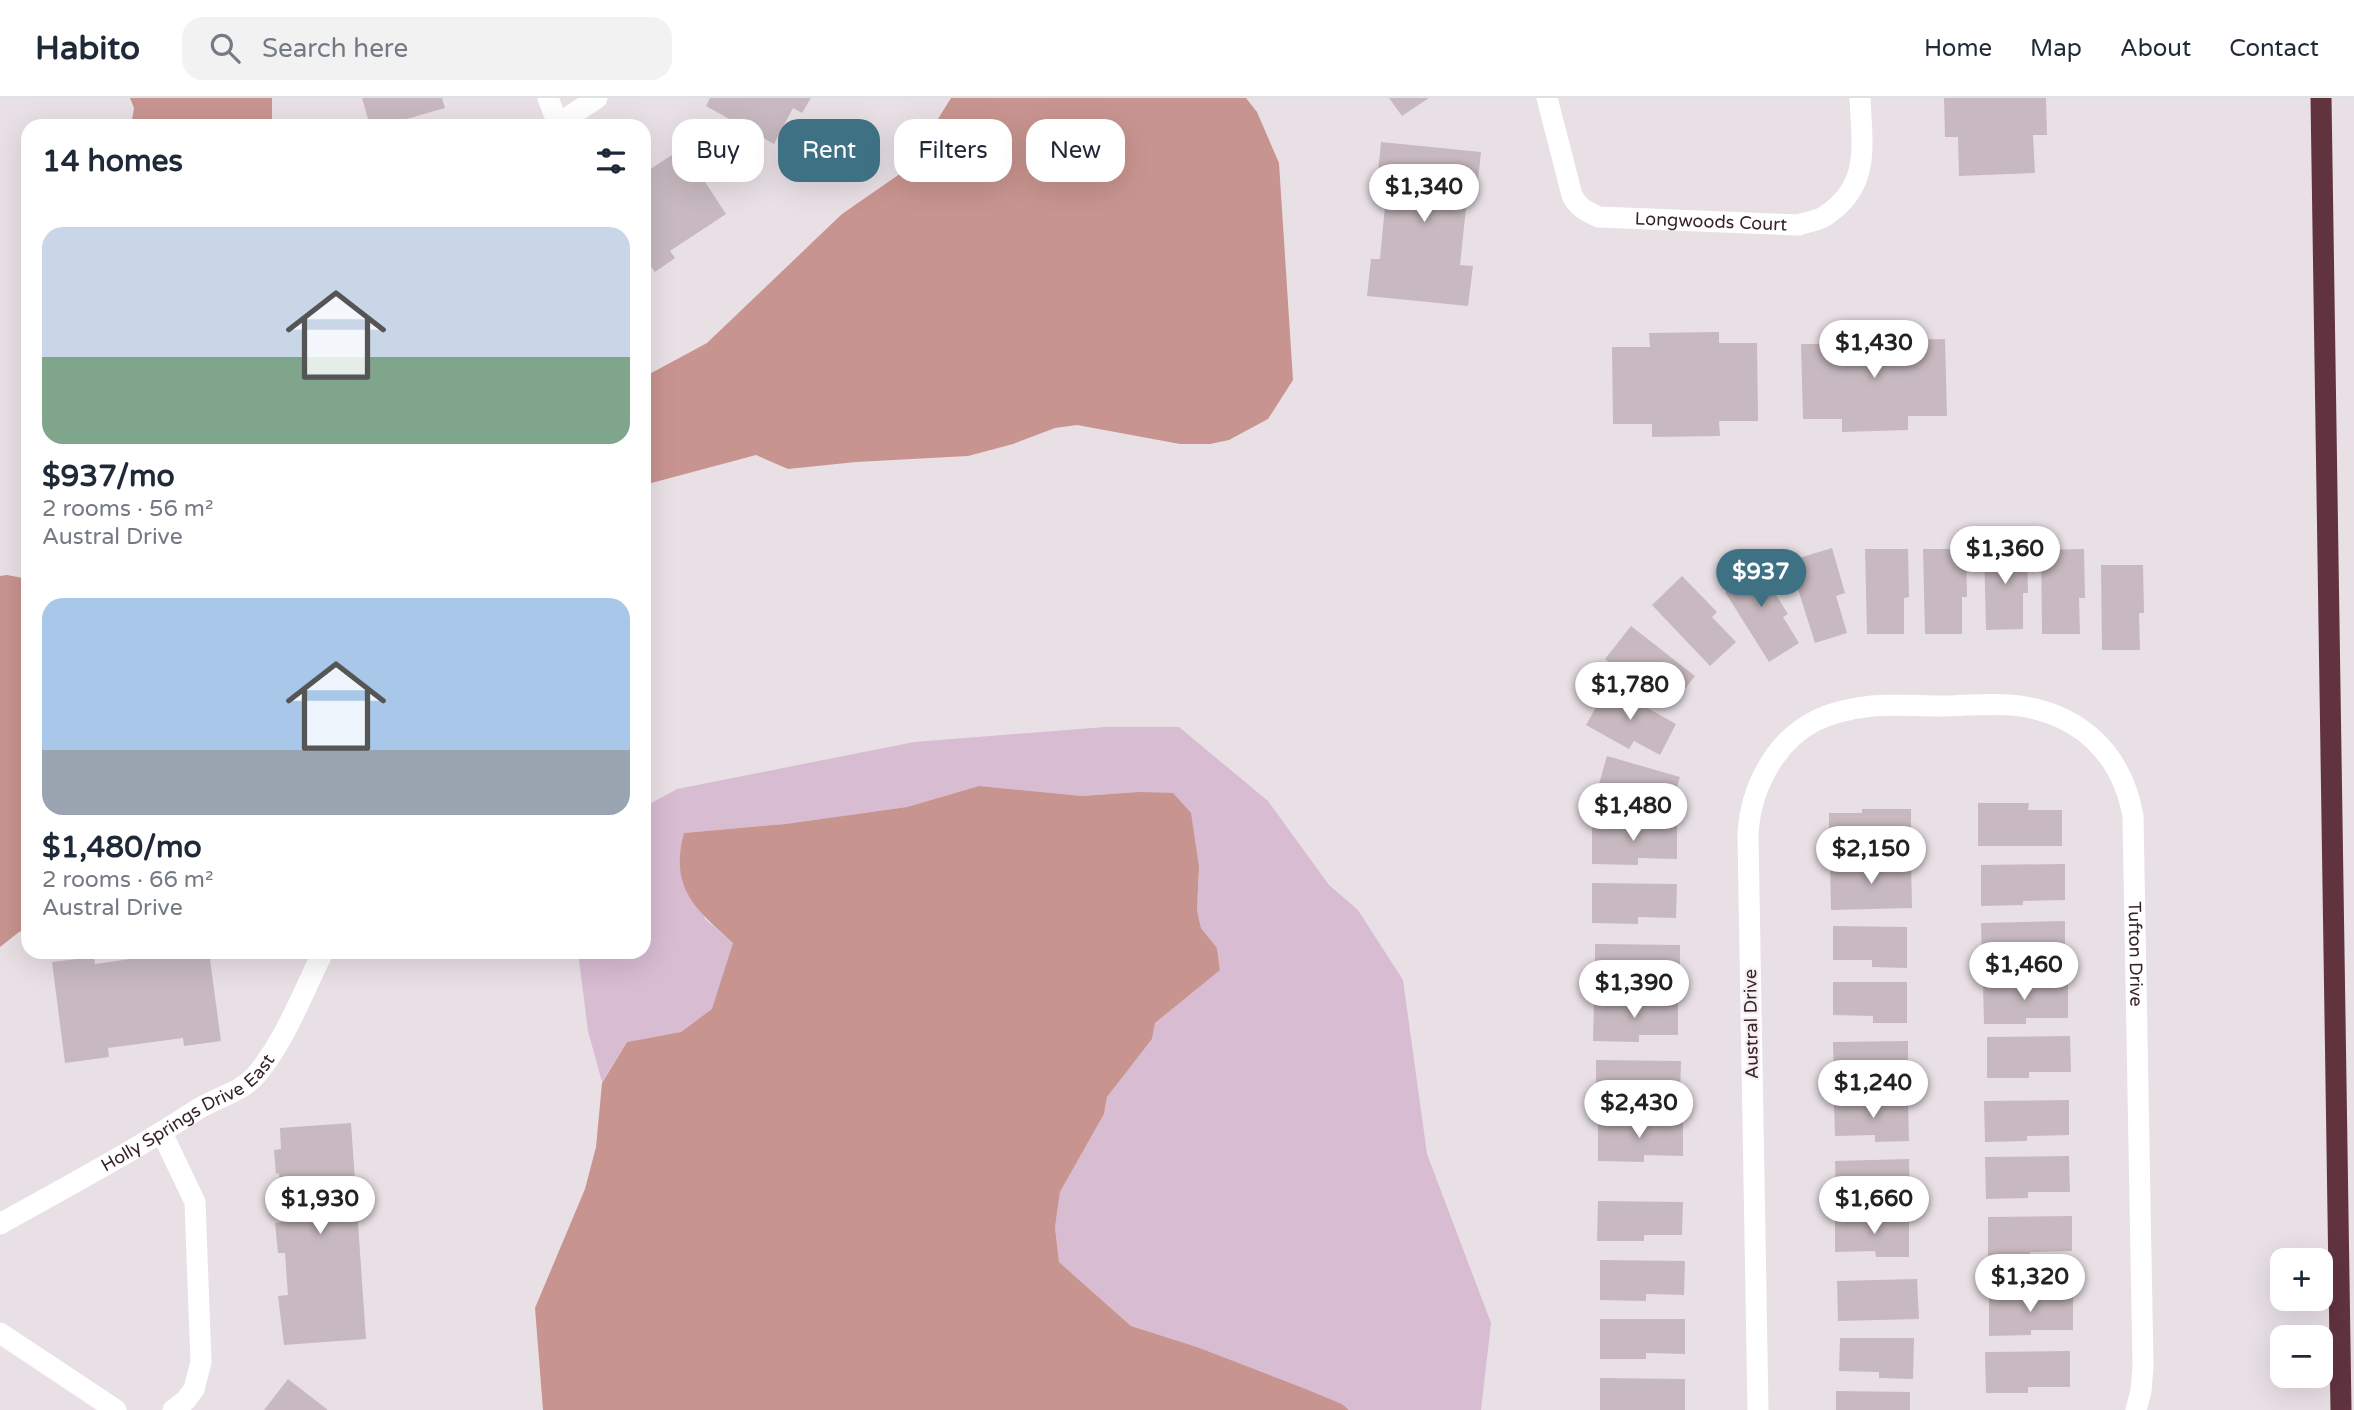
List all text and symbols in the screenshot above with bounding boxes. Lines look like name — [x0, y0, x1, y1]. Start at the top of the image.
search box — [182, 17, 672, 80]
text: Habito — [35, 29, 140, 68]
icon: search — [206, 29, 244, 67]
text: Search here — [262, 33, 408, 64]
text: Home — [1924, 34, 1992, 63]
text: Map — [2030, 34, 2082, 63]
text: About — [2120, 34, 2191, 63]
text: Contact — [2229, 34, 2319, 63]
chip: Buy — [672, 119, 764, 182]
chip: Rent — [778, 119, 880, 182]
chip: Filters — [894, 119, 1012, 182]
chip: New — [1026, 119, 1125, 182]
icon: filters — [592, 142, 630, 180]
text: 14 homes — [42, 143, 183, 180]
pin: $1,340 — [1367, 164, 1481, 224]
text: $1,340 — [1385, 173, 1463, 201]
street label: Longwoods Court — [1634, 207, 1788, 236]
icon: home — [273, 272, 399, 398]
pin: $1,430 — [1817, 320, 1931, 380]
text: $1,430 — [1835, 329, 1913, 357]
text: $937/mo — [42, 458, 175, 495]
text: 2 rooms · 56 m² — [42, 495, 213, 523]
text: Austral Drive — [42, 523, 183, 551]
pin: $1,360 — [1948, 526, 2062, 586]
text: $1,360 — [1966, 535, 2044, 563]
pin: $937 — [1720, 550, 1802, 609]
text: $937 — [1732, 558, 1790, 586]
icon: home — [273, 643, 399, 769]
pin: $1,780 — [1573, 662, 1687, 722]
text: $1,780 — [1591, 671, 1669, 699]
pin: $1,480 — [1576, 784, 1690, 843]
text: $1,480 — [1594, 792, 1672, 820]
pin: $2,150 — [1814, 826, 1928, 886]
text: $1,480/mo — [42, 829, 202, 866]
text: $2,150 — [1832, 835, 1910, 863]
text: 2 rooms · 66 m² — [42, 866, 213, 894]
text: Austral Drive — [42, 894, 183, 922]
street label: Tufton Drive — [2124, 901, 2147, 1007]
pin: $1,460 — [1967, 942, 2081, 1002]
text: $1,460 — [1985, 951, 2063, 979]
pin: $1,390 — [1577, 960, 1691, 1020]
text: $1,390 — [1595, 969, 1673, 997]
street label: Austral Drive — [1739, 969, 1763, 1079]
street label: Holly Springs Drive East — [97, 1050, 279, 1176]
pin: $1,240 — [1816, 1060, 1930, 1120]
text: $1,240 — [1834, 1069, 1912, 1097]
pin: $2,430 — [1582, 1080, 1696, 1140]
text: $2,430 — [1600, 1089, 1678, 1117]
pin: $1,930 — [263, 1176, 377, 1236]
pin: $1,660 — [1817, 1176, 1931, 1236]
text: $1,930 — [281, 1185, 359, 1213]
text: $1,660 — [1835, 1185, 1913, 1213]
map controls — [2270, 1248, 2333, 1388]
button: + — [2270, 1248, 2333, 1311]
pin: $1,320 — [1973, 1254, 2087, 1314]
text: $1,320 — [1991, 1263, 2069, 1291]
button: − — [2270, 1325, 2333, 1388]

